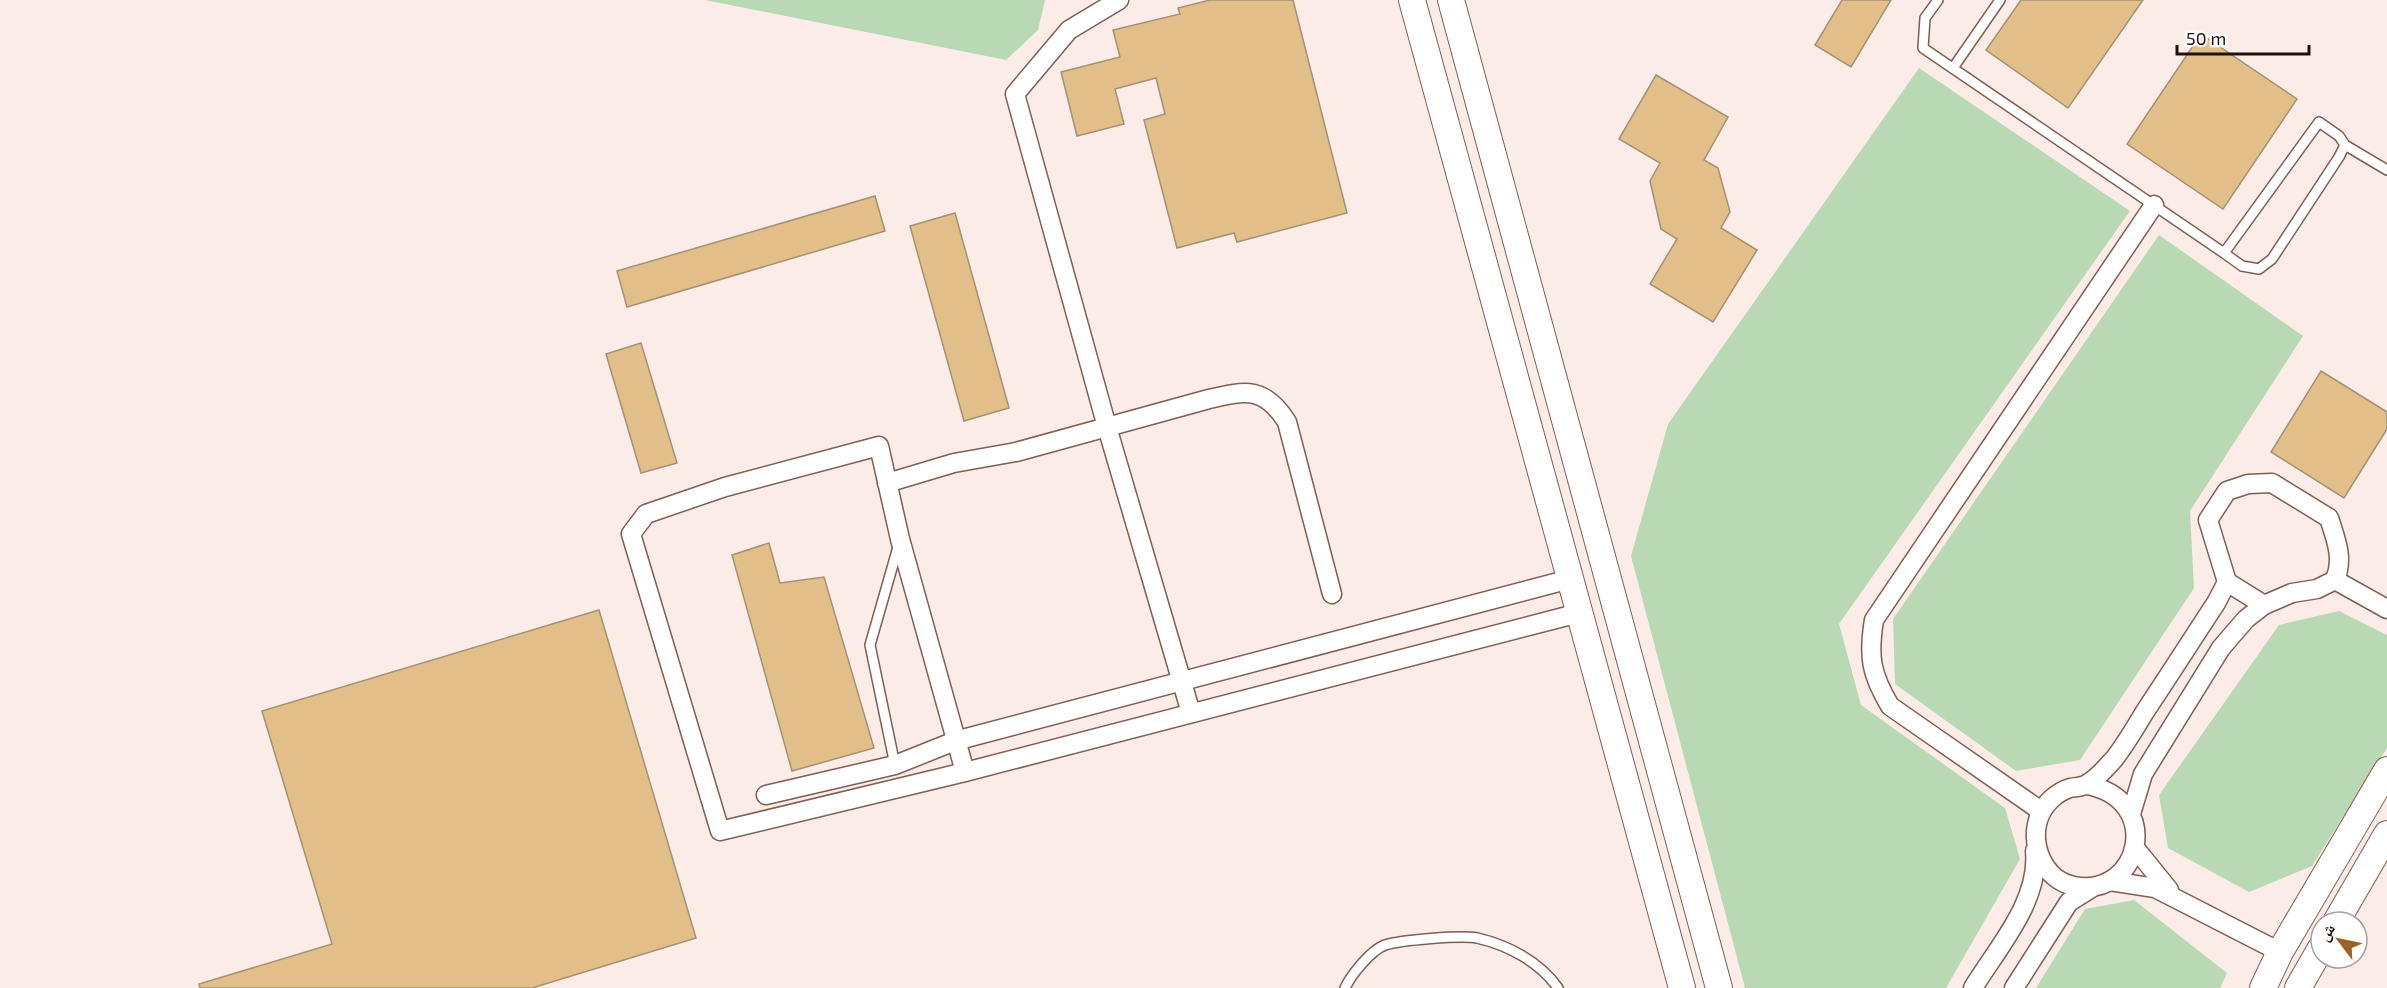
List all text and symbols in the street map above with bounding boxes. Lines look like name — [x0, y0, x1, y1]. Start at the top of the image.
scale bar — [2177, 18, 2309, 56]
text: 50 m — [2186, 27, 2226, 49]
north arrow — [2309, 910, 2369, 970]
text: ش — [2313, 920, 2339, 945]

